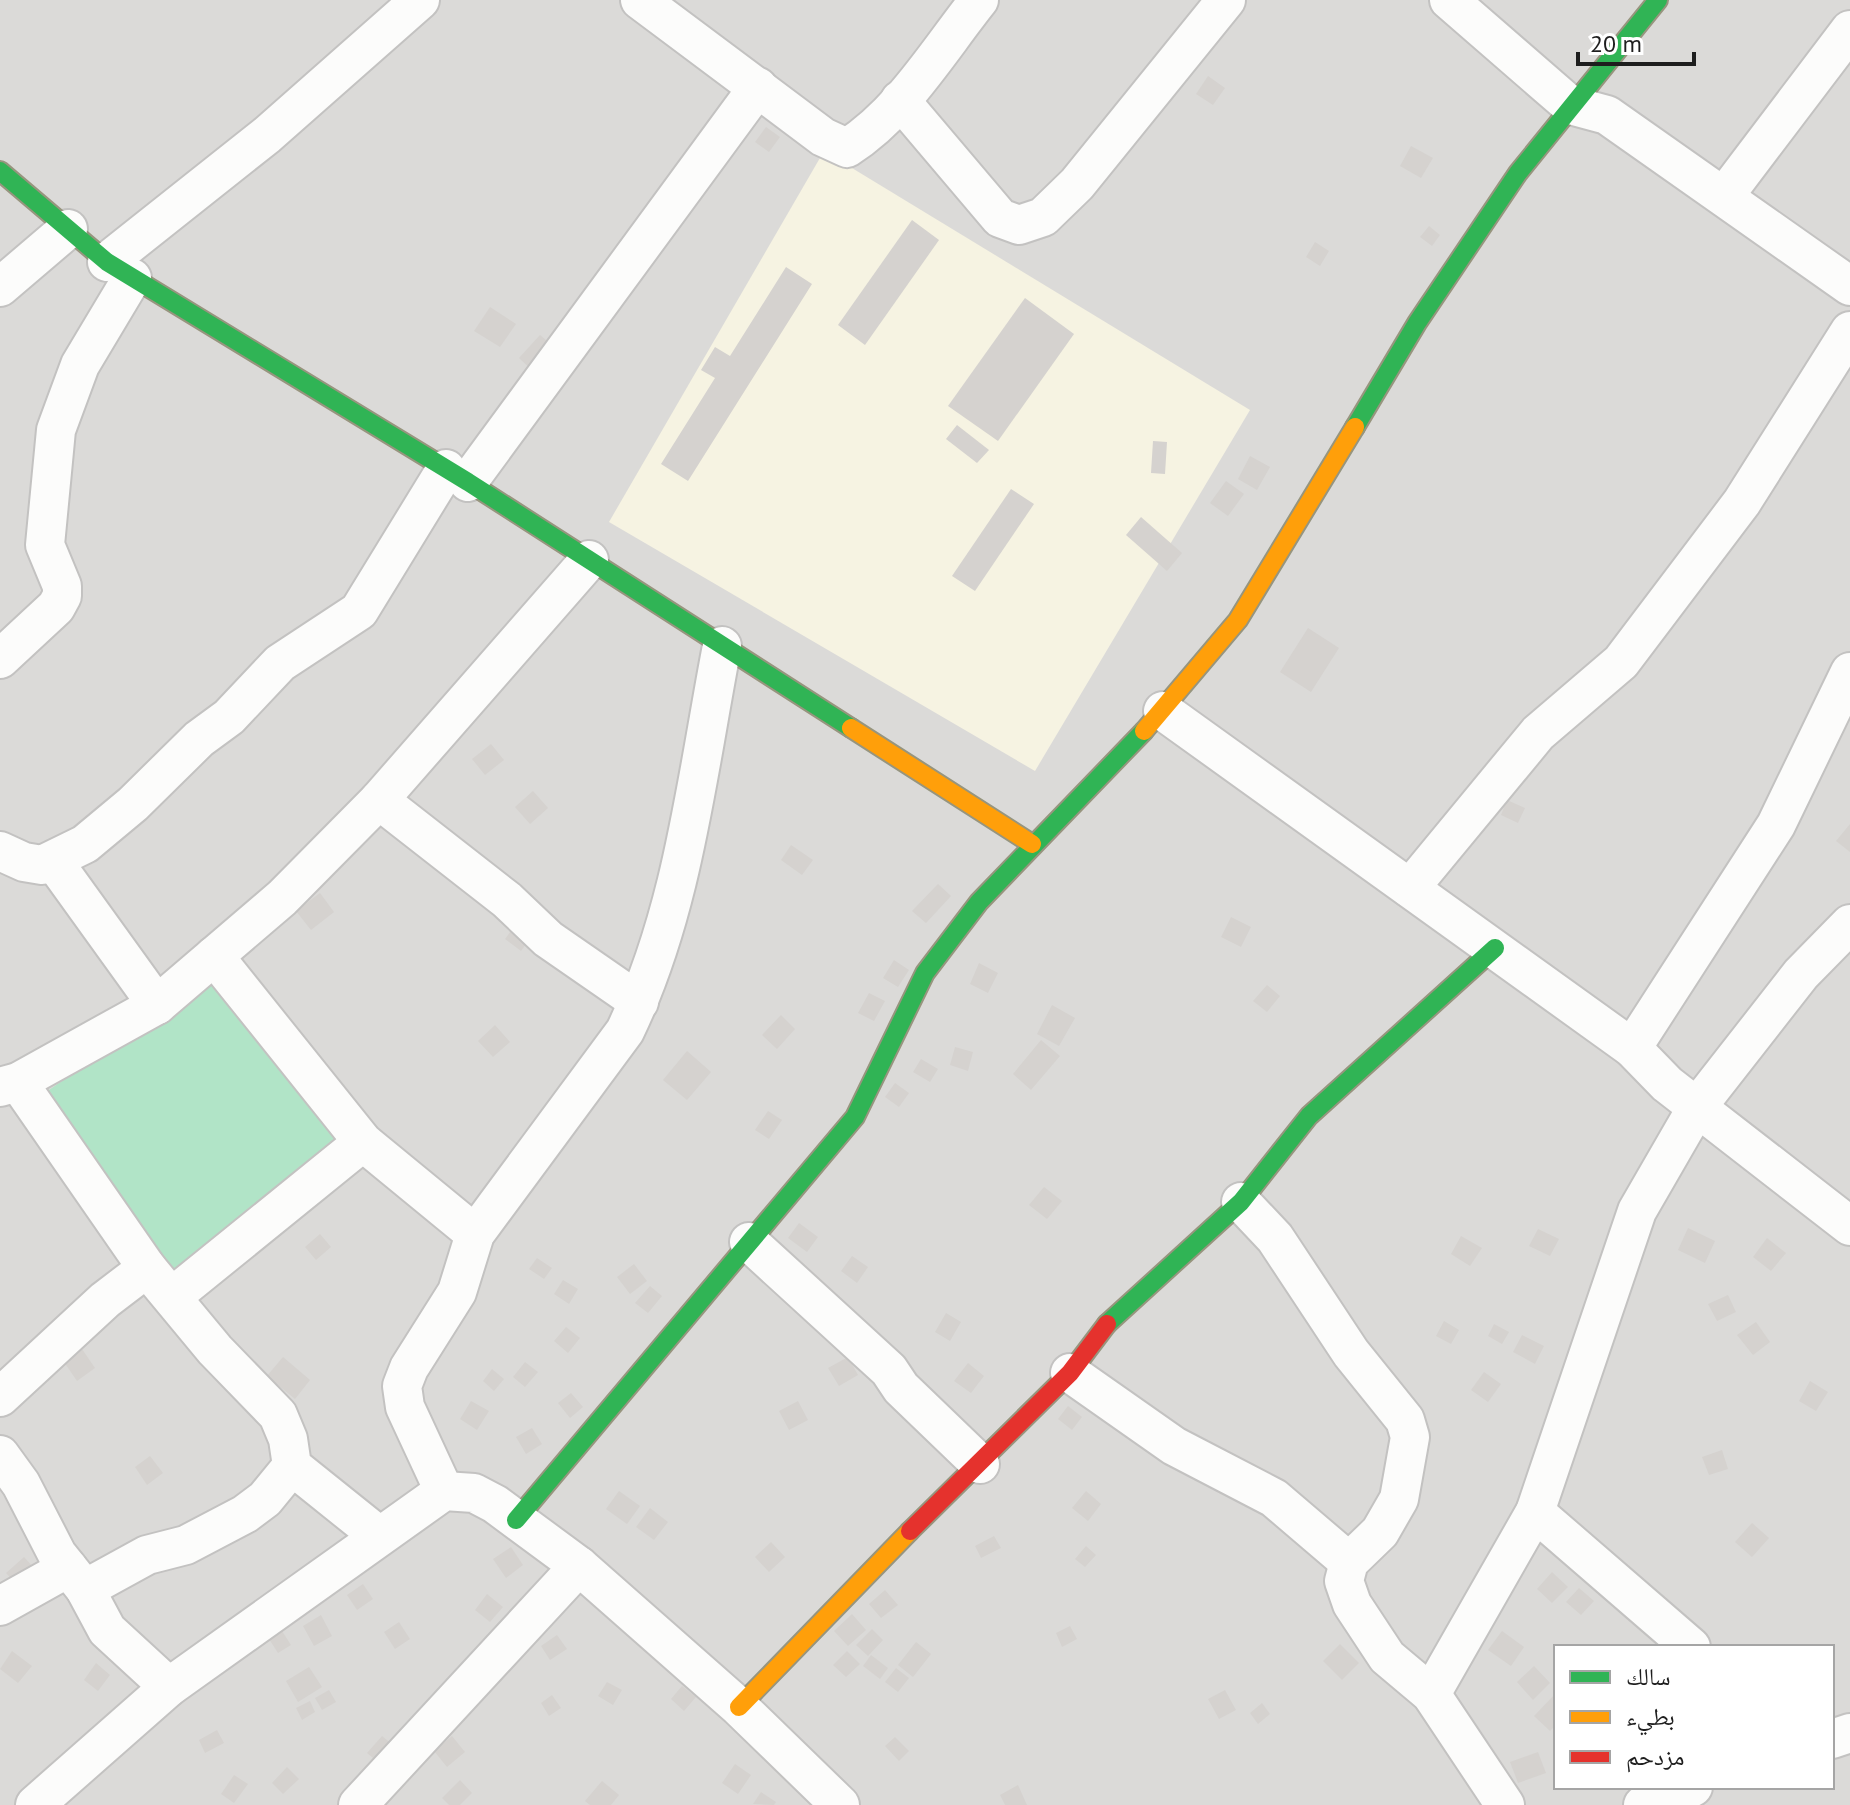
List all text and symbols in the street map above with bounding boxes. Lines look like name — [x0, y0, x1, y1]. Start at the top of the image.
scale bar — [1578, 16, 1694, 66]
text: 20 m — [1590, 28, 1642, 59]
legend — [1554, 1645, 1834, 1789]
text: سالك — [1626, 1661, 1671, 1692]
text: بطيء — [1626, 1701, 1675, 1736]
text: مزدحم — [1626, 1741, 1685, 1773]

